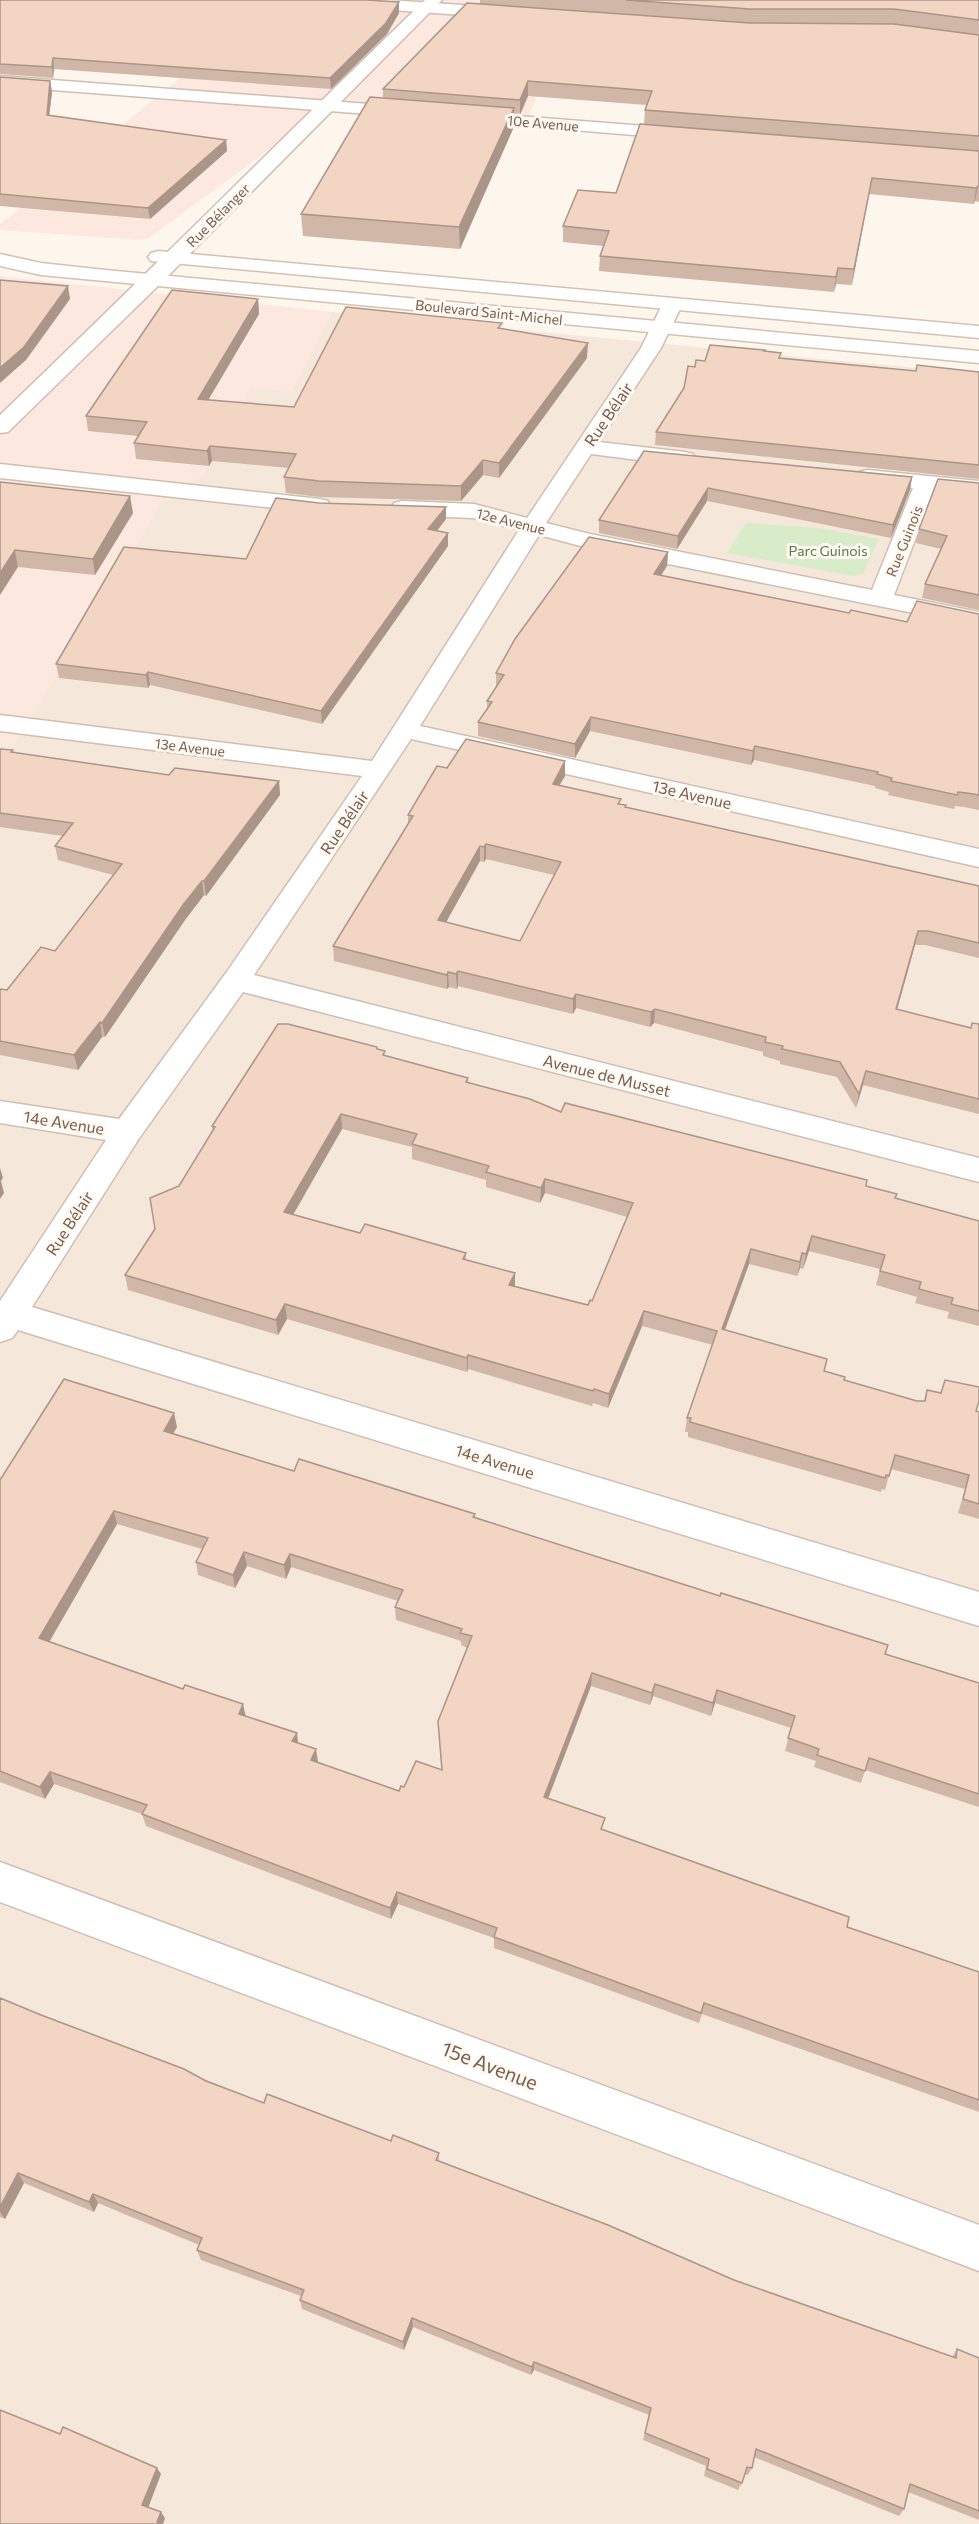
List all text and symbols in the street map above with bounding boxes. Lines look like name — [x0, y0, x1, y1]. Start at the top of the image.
street label: 10e Avenue — [506, 111, 580, 135]
street label: Rue Bélanger — [183, 179, 254, 250]
street label: Boulevard Saint-Michel — [414, 296, 564, 328]
street label: Rue Bélair — [580, 378, 637, 449]
street label: Rue Guinois — [882, 503, 926, 579]
street label: 12e Avenue — [475, 504, 547, 538]
park label: Parc Guinois — [788, 542, 868, 559]
street label: 13e Avenue — [154, 734, 226, 760]
street label: 13e Avenue — [650, 776, 734, 812]
street label: Rue Bélair — [316, 786, 373, 857]
street label: Avenue de Musset — [541, 1050, 673, 1100]
street label: 14e Avenue — [22, 1106, 106, 1138]
street label: Rue Bélair — [41, 1187, 97, 1259]
street label: 14e Avenue — [453, 1440, 537, 1482]
street label: 15e Avenue — [439, 2036, 541, 2094]

